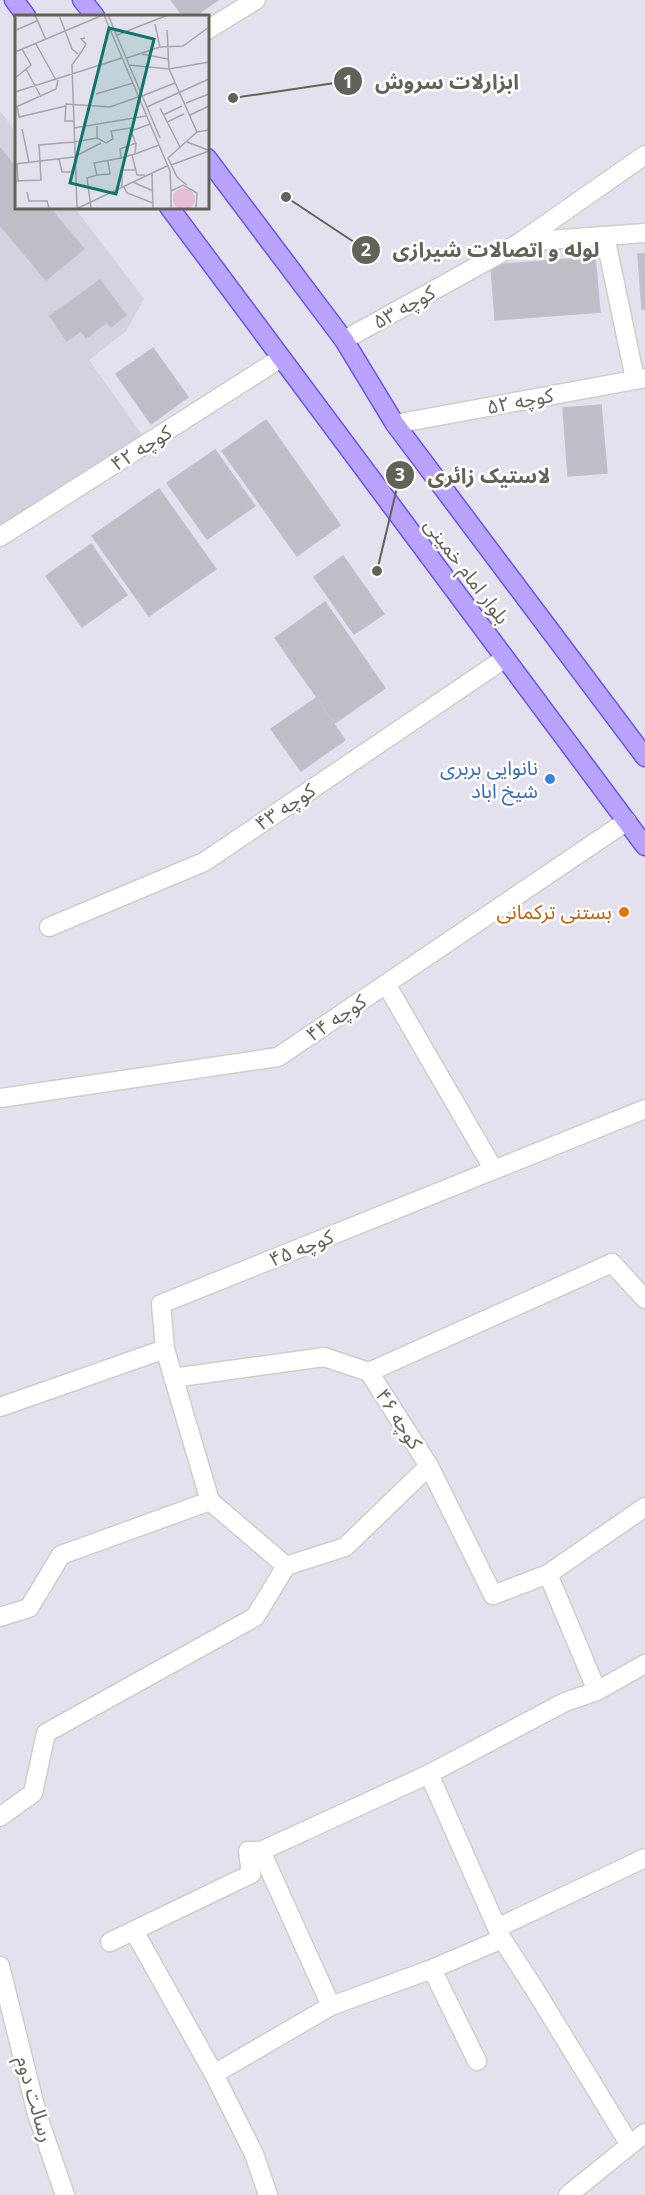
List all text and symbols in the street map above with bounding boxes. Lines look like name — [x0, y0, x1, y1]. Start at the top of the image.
inset map — [15, 15, 208, 208]
callout: ابزارلات سروش — [333, 62, 531, 101]
text: ابزارلات سروش — [375, 67, 519, 95]
text: 1 — [343, 69, 353, 93]
callout: لوله و اتصالات شیرازی — [351, 230, 612, 269]
text: لوله و اتصالات شیرازی — [393, 235, 599, 263]
text: 2 — [361, 237, 371, 261]
street label: کوچه ۵۳ — [368, 278, 440, 335]
street label: کوچه ۵۲ — [484, 381, 556, 420]
street label: کوچه ۴۲ — [105, 418, 177, 477]
callout: لاستیک زائری — [385, 456, 562, 495]
text: لاستیک زائری — [428, 461, 551, 489]
text: 3 — [395, 462, 405, 486]
street label: بلوار امام خمینی — [417, 512, 516, 631]
place label: نانوایی بربری شیخ اباد — [440, 754, 538, 806]
marker: نانوایی بربری شیخ اباد — [543, 772, 557, 786]
street label: کوچه ۴۳ — [249, 776, 321, 837]
place label: بستنی ترکمانی — [497, 898, 612, 925]
marker: بستنی ترکمانی — [617, 905, 631, 919]
street label: کوچه ۴۴ — [300, 987, 372, 1048]
street label: کوچه ۴۵ — [265, 1222, 338, 1273]
street label: کوچه ۴۶ — [370, 1383, 429, 1455]
street label: رسالت دوم — [8, 2053, 61, 2146]

